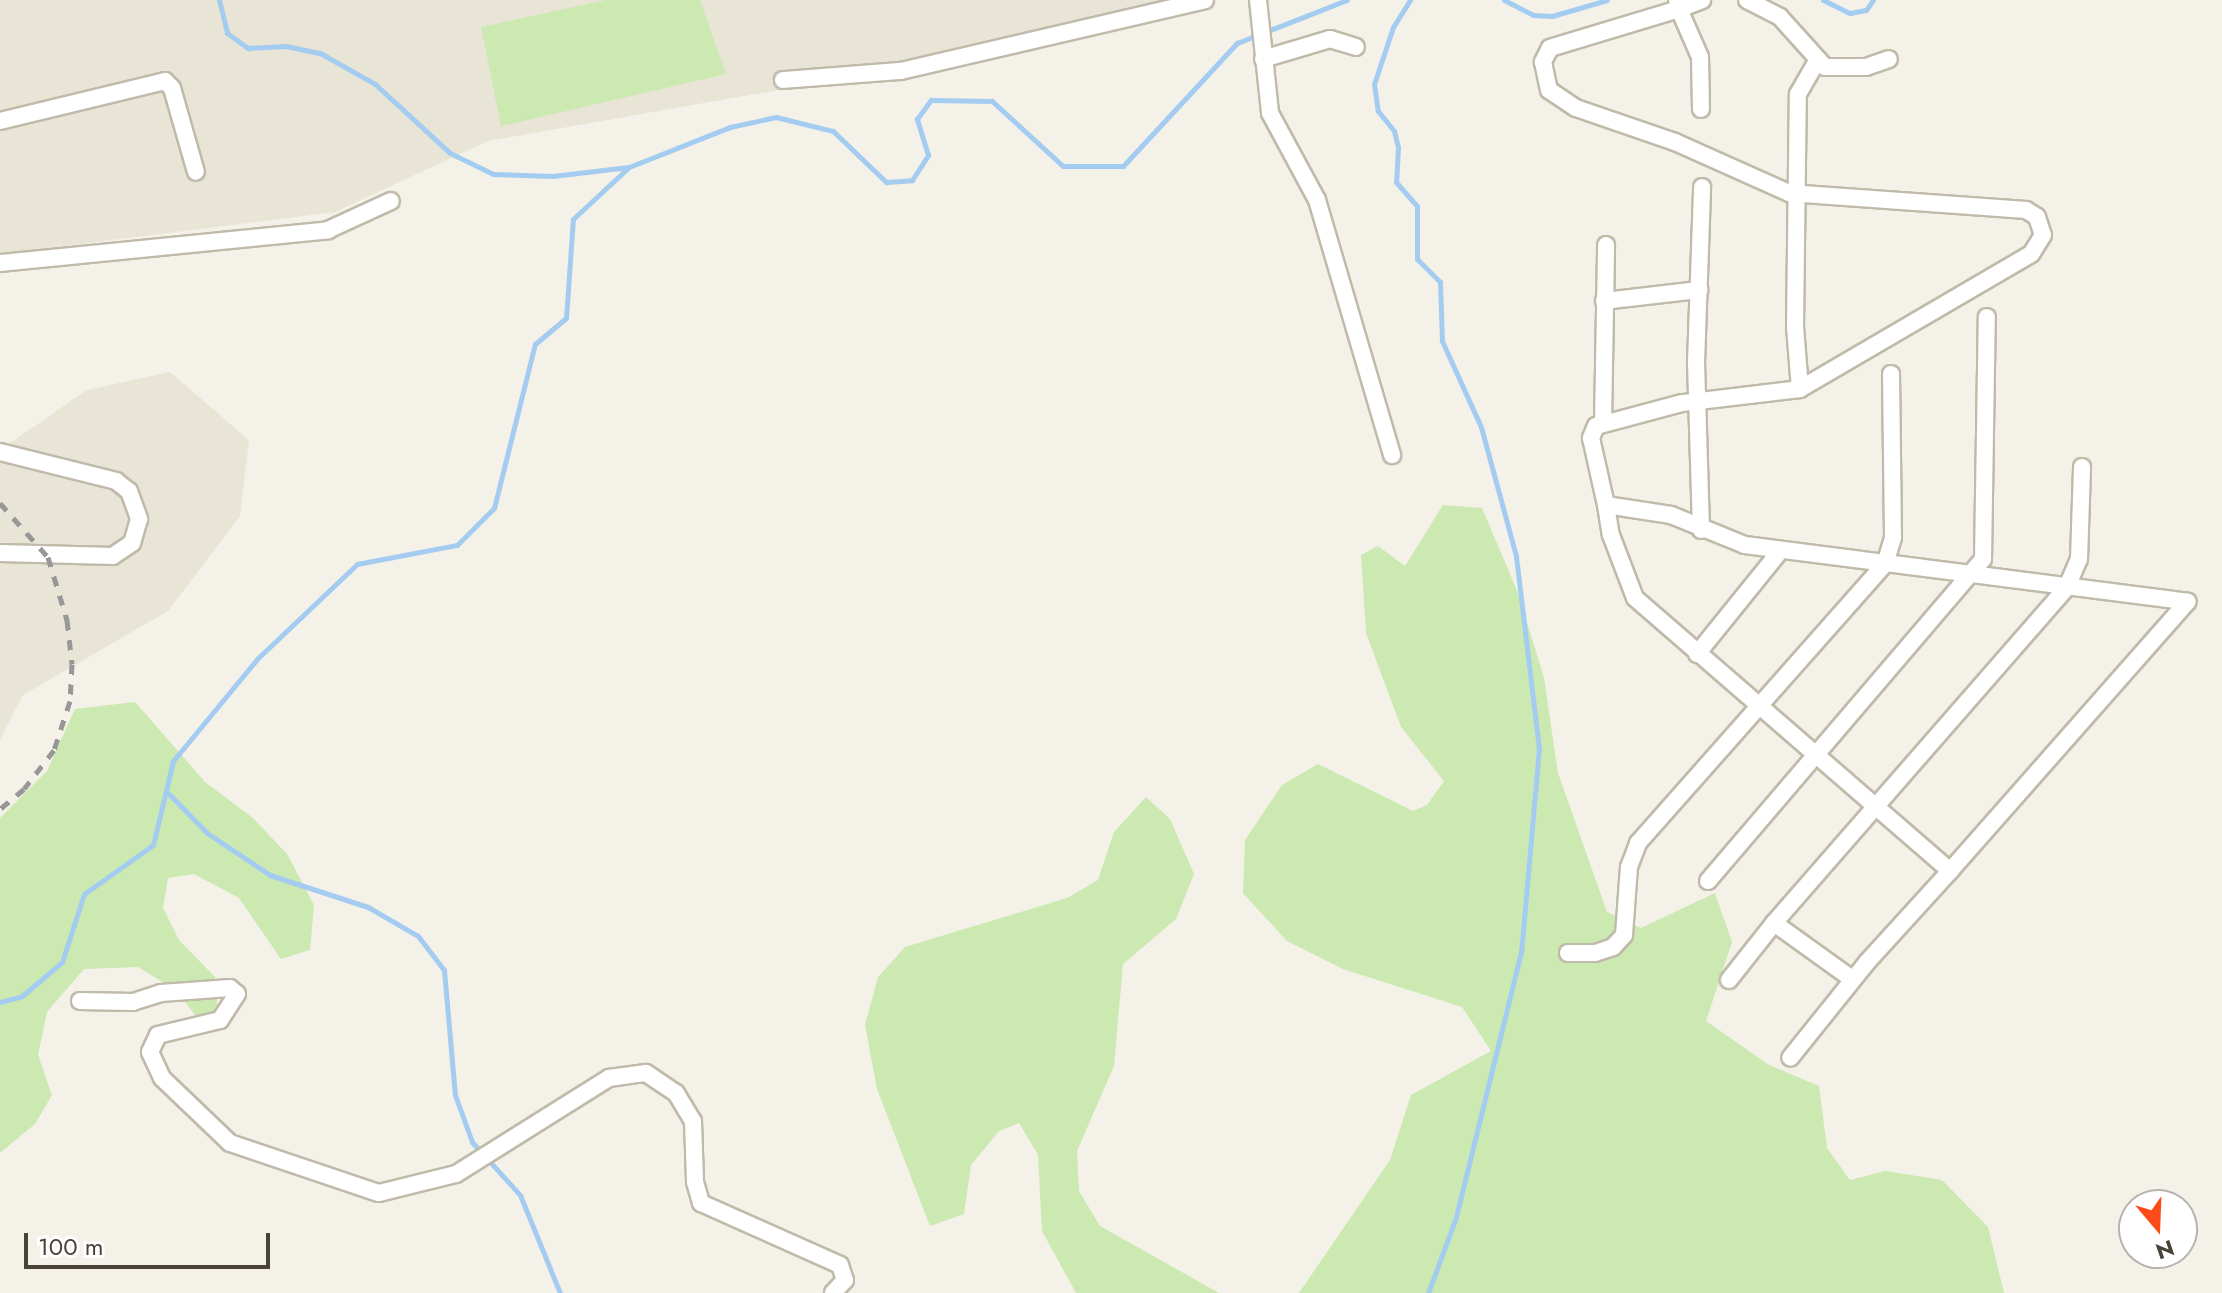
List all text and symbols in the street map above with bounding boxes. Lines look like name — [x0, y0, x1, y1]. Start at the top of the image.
north arrow — [2118, 1189, 2198, 1269]
scale bar — [28, 1217, 274, 1267]
text: 100 m — [38, 1229, 104, 1264]
text: N — [2152, 1232, 2179, 1268]

